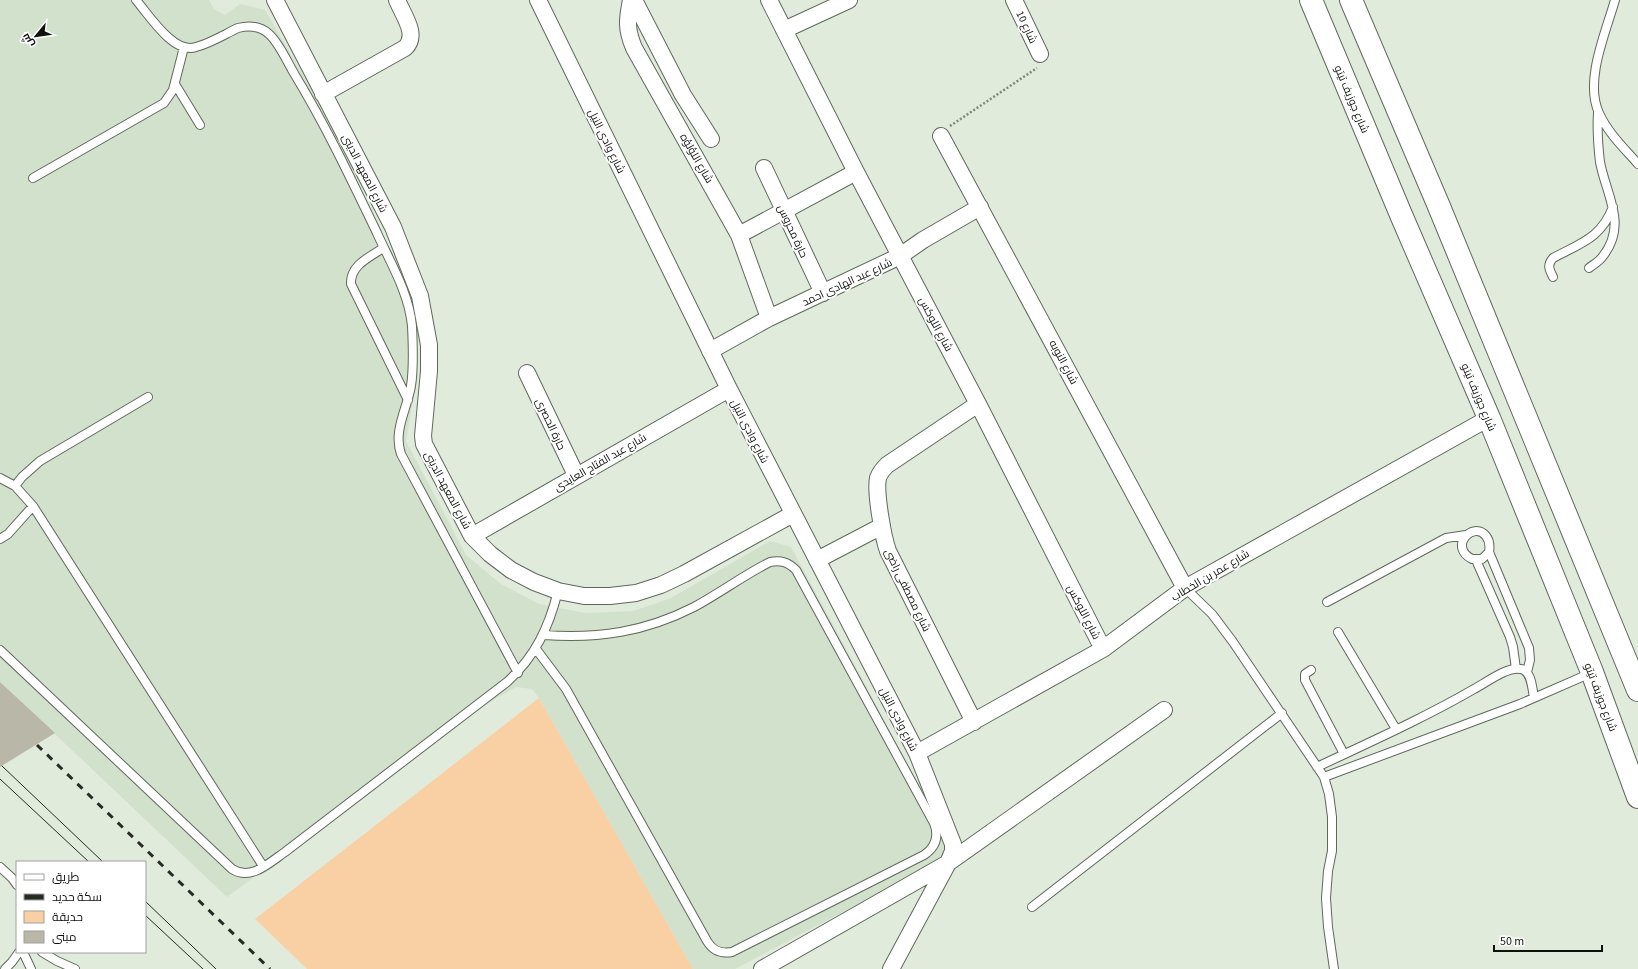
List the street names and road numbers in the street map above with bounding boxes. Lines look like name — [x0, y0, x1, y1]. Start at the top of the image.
street label: شارع 10 — [1012, 8, 1041, 46]
street label: شارع جوزيف تيتو — [1331, 63, 1373, 135]
street label: شارع وادى النيل — [584, 106, 629, 176]
street label: شارع المعهد الدينى — [338, 131, 391, 215]
street label: شارع اللؤلؤه — [676, 131, 717, 186]
street label: حارة محروس — [774, 202, 811, 260]
street label: شارع عبد الهادى احمد — [800, 255, 895, 310]
street label: شارع اللوكس — [915, 294, 956, 354]
street label: شارع النوبه — [1046, 337, 1082, 387]
street label: شارع جوزيف تيتو — [1458, 361, 1500, 433]
street label: حارة الحصرى — [532, 396, 569, 453]
street label: شارع وادى النيل — [727, 397, 772, 466]
street label: شارع عبد الفتاح العايدى — [551, 430, 649, 495]
street label: شارع المعهد الدينى — [421, 449, 474, 532]
street label: شارع مصطفى راضى — [881, 546, 934, 634]
street label: شارع عمر بن الخطاب — [1168, 546, 1252, 605]
street label: شارع اللوكس — [1063, 582, 1104, 642]
street label: شارع جوزيف تيتو — [1581, 661, 1620, 734]
street label: شارع وادى النيل — [876, 685, 921, 754]

